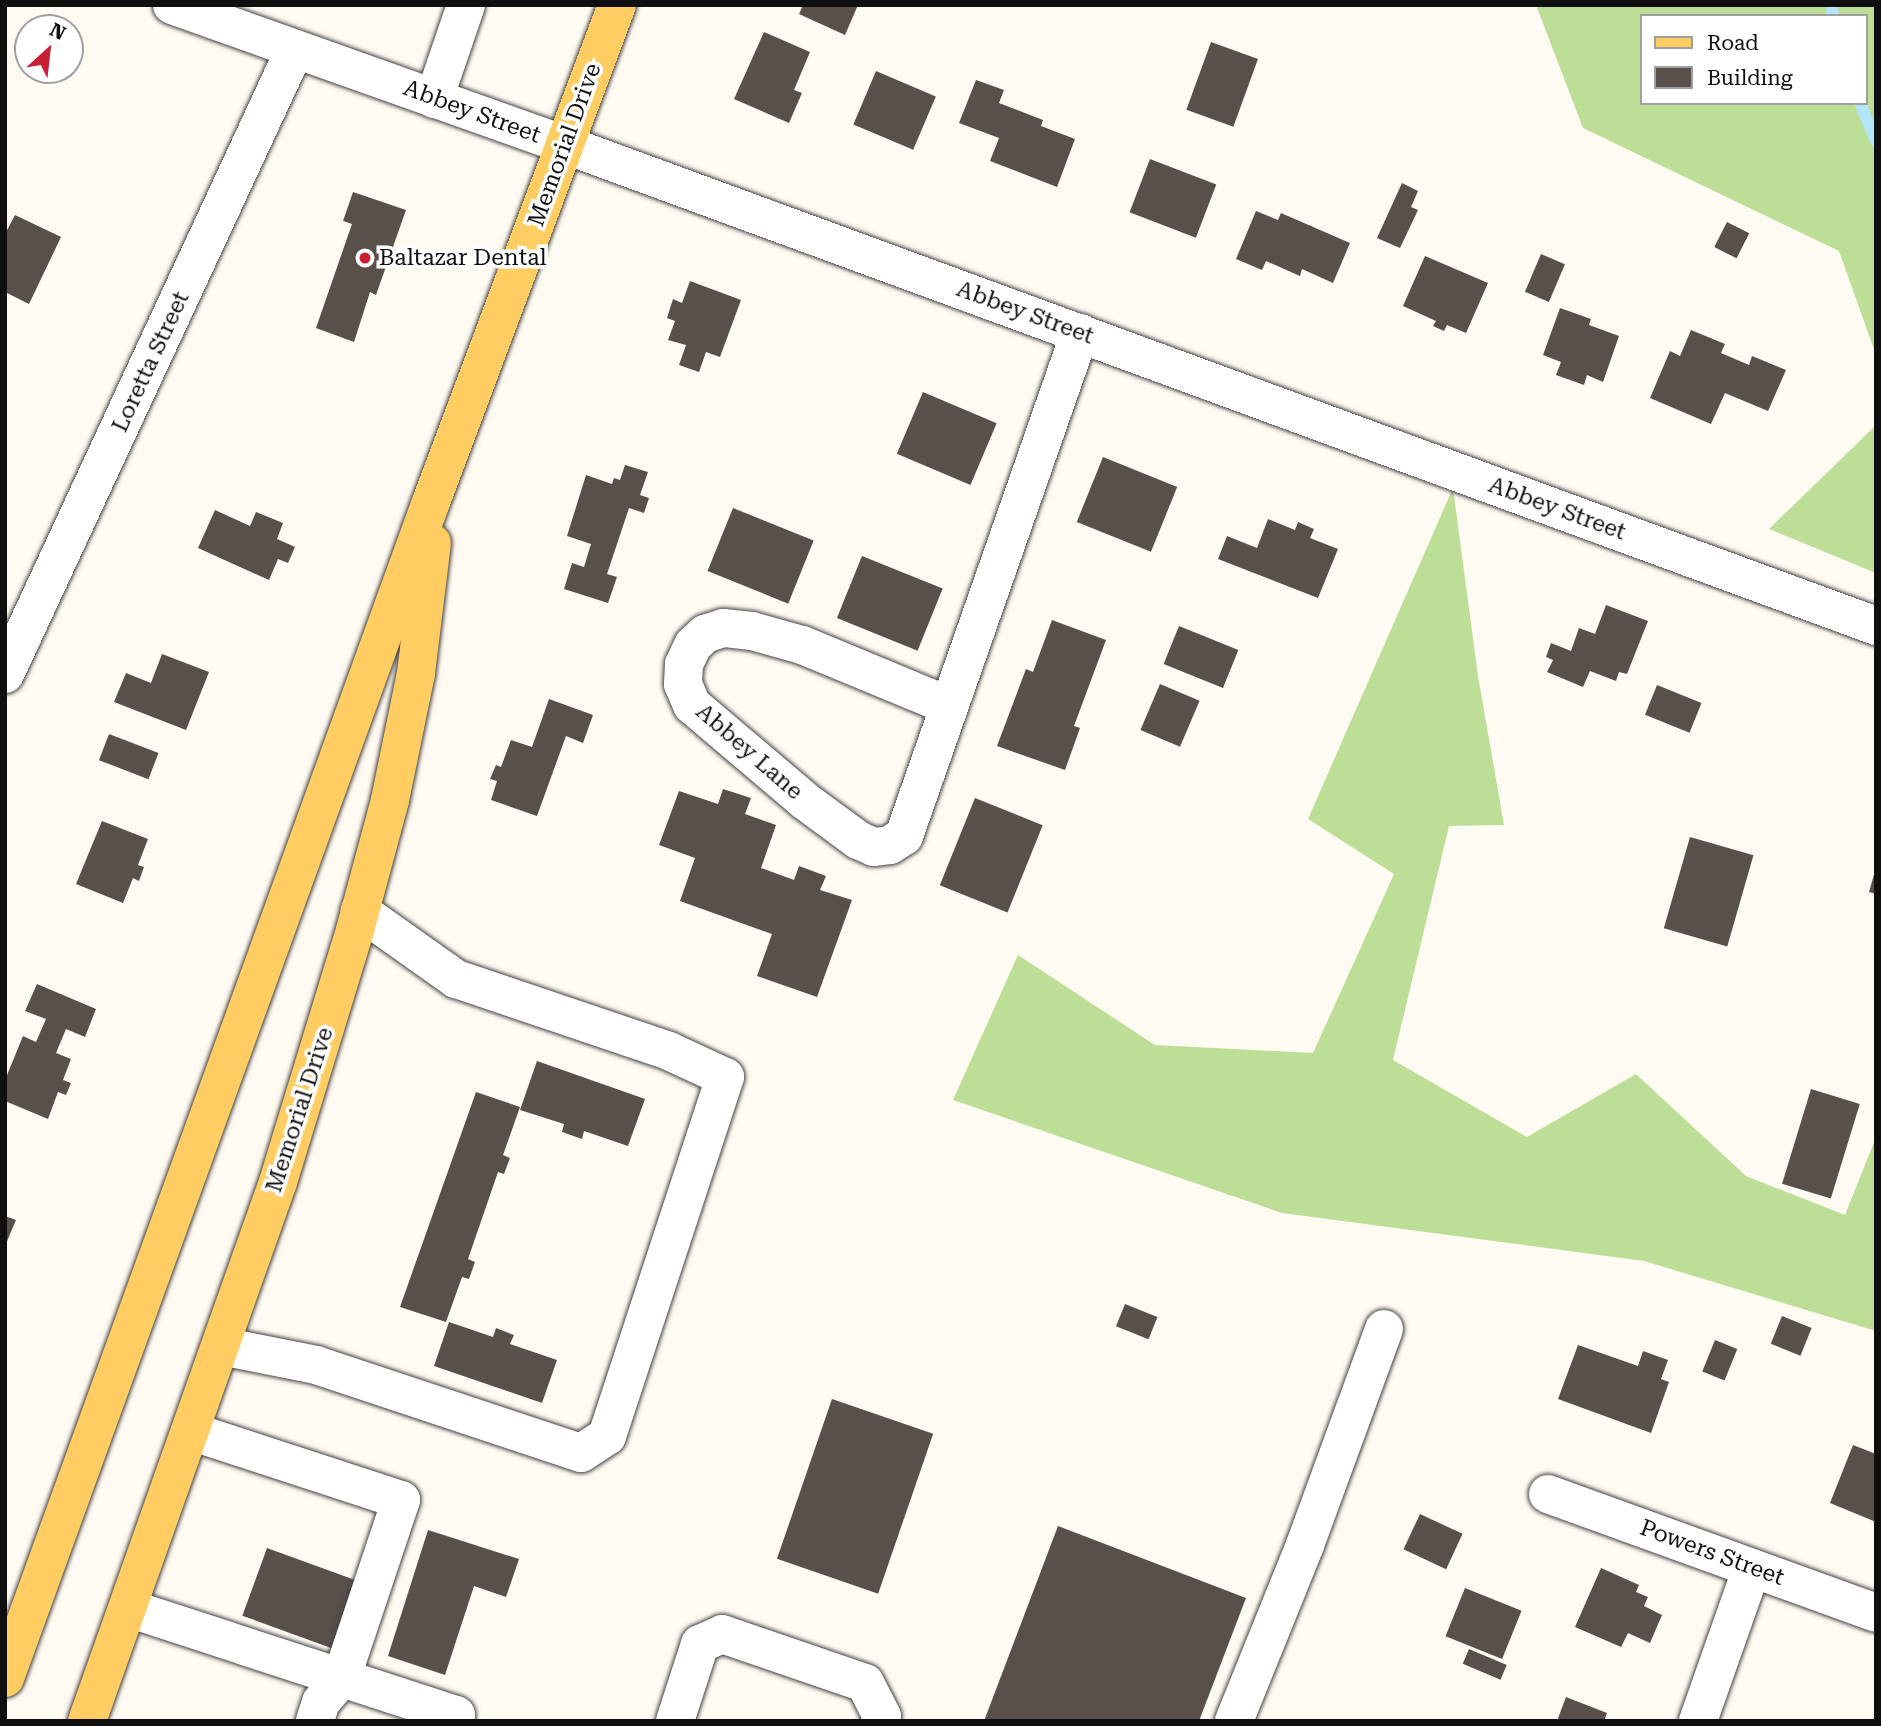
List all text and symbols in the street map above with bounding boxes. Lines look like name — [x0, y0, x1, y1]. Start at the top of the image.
north arrow — [14, 14, 84, 84]
legend — [1640, 14, 1867, 105]
text: N — [46, 18, 70, 45]
text: Road — [1707, 31, 1759, 55]
street label: Memorial Drive — [523, 60, 607, 230]
text: Building — [1707, 66, 1793, 90]
street label: Abbey Street — [400, 74, 544, 150]
place label: Baltazar Dental — [379, 244, 547, 272]
marker: Baltazar Dental — [357, 250, 373, 266]
street label: Abbey Street — [953, 275, 1097, 351]
street label: Loretta Street — [106, 287, 196, 437]
street label: Abbey Street — [1485, 471, 1629, 547]
street label: Abbey Lane — [690, 698, 808, 806]
street label: Memorial Drive — [260, 1024, 340, 1196]
street label: Powers Street — [1636, 1514, 1788, 1592]

